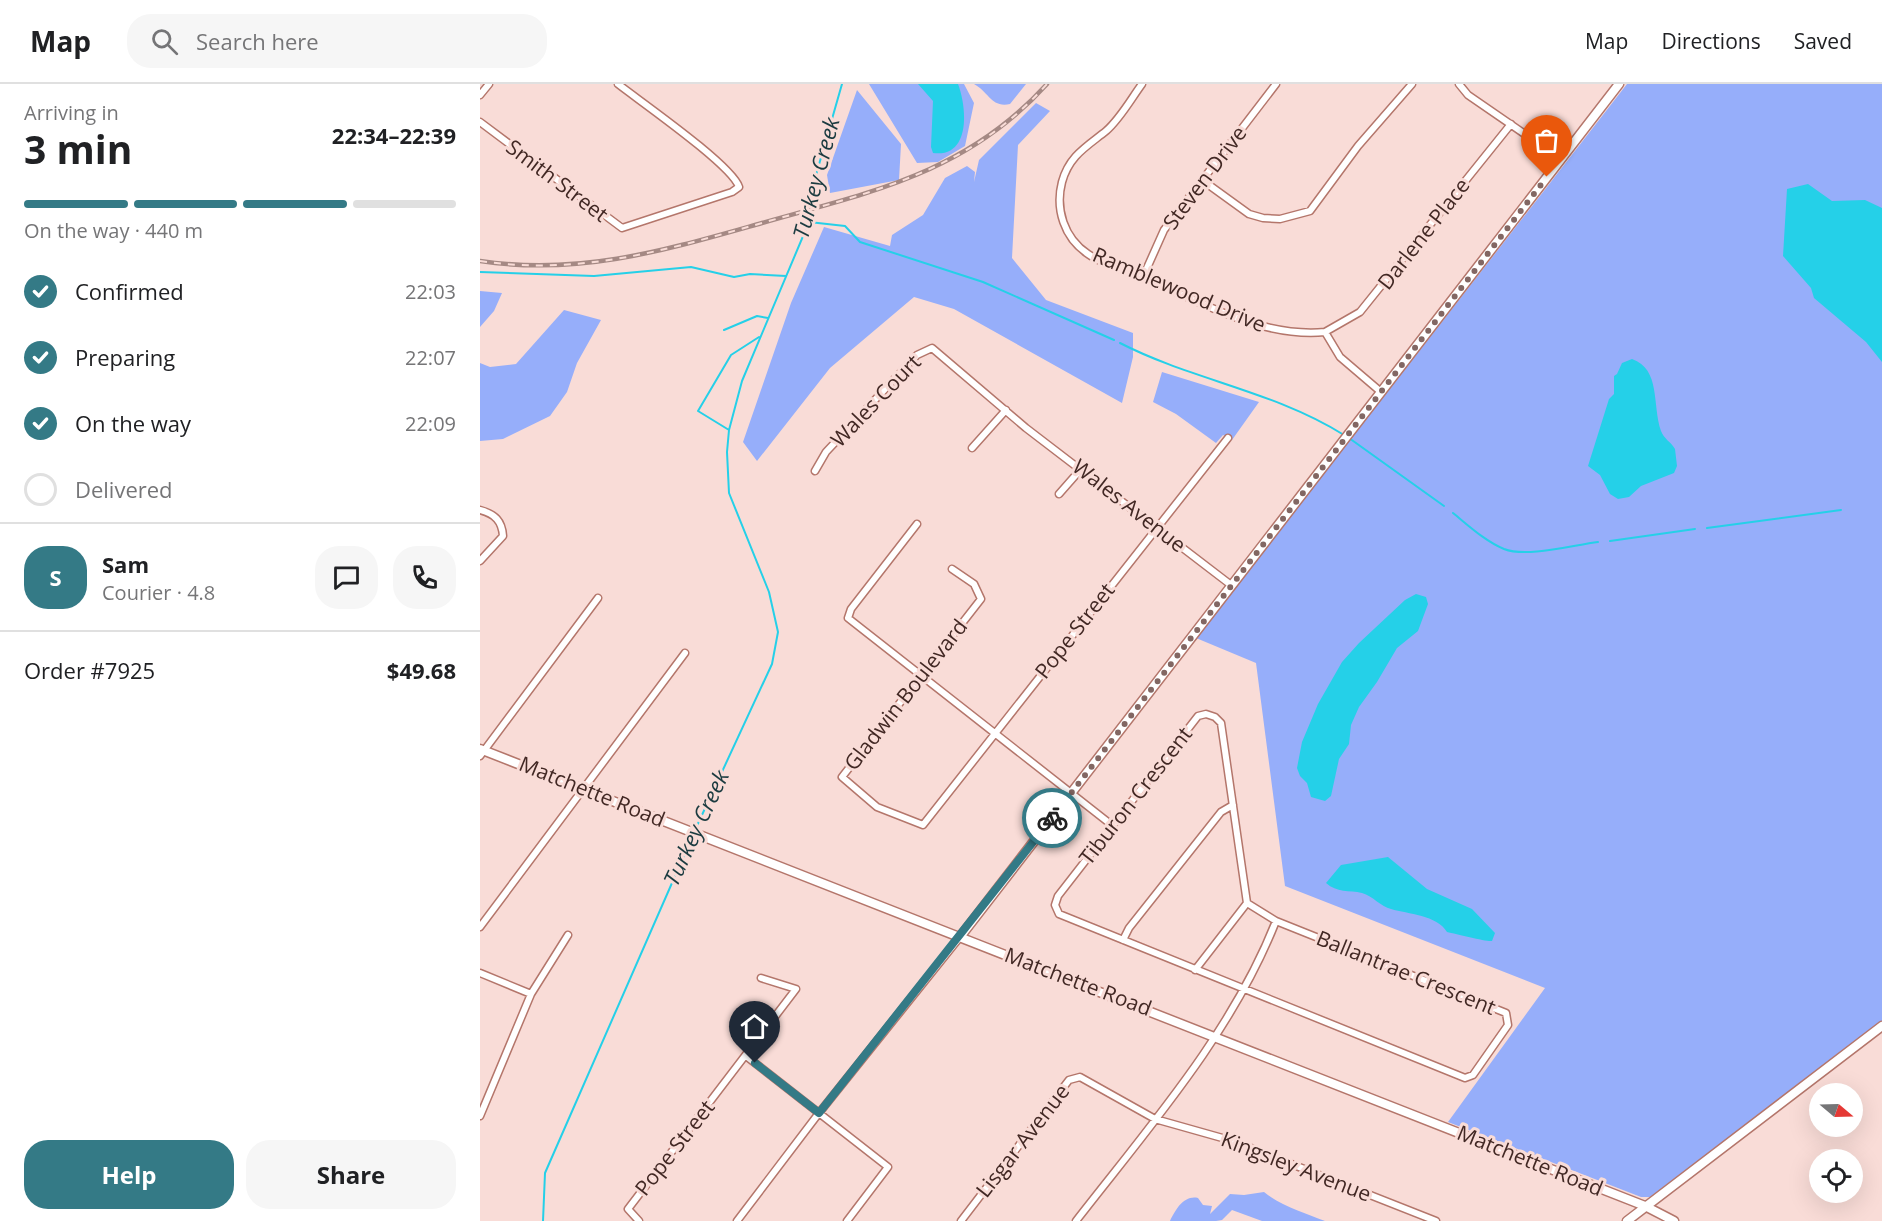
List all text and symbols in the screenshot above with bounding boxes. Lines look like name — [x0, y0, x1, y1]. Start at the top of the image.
search box — [127, 14, 547, 68]
text: Map — [30, 22, 91, 60]
icon: search — [148, 25, 181, 58]
text: Search here — [196, 26, 319, 56]
text: Map — [1585, 27, 1628, 55]
text: Directions — [1661, 27, 1761, 55]
text: Saved — [1794, 27, 1852, 55]
text: Arriving in — [24, 99, 119, 126]
water label: Turkey Creek — [784, 113, 846, 242]
pin — [1521, 115, 1572, 177]
text: 22:34–22:39 — [332, 120, 456, 150]
street label: Steven Drive — [1156, 120, 1252, 235]
text: 3 min — [24, 122, 132, 175]
icon: bag — [1530, 124, 1563, 157]
street label: Smith Street — [501, 133, 614, 228]
street label: Darlene Place — [1371, 172, 1476, 295]
text: On the way · 440 m — [24, 217, 203, 244]
street label: Ramblewood Drive — [1089, 240, 1270, 338]
icon: check — [24, 275, 57, 308]
text: Confirmed — [75, 276, 184, 306]
text: 22:03 — [405, 278, 456, 305]
icon: check — [24, 341, 57, 374]
text: Preparing — [75, 342, 175, 372]
text: 22:07 — [405, 344, 456, 371]
street label: Wales Court — [824, 348, 926, 453]
icon: check — [24, 407, 57, 440]
text: On the way — [75, 408, 191, 438]
text: 22:09 — [405, 410, 456, 437]
street label: Wales Avenue — [1067, 452, 1192, 558]
text: Delivered — [75, 474, 173, 504]
button: chat — [315, 546, 378, 609]
button: phone — [393, 546, 456, 609]
text: Sam — [102, 549, 149, 579]
text: S — [49, 562, 62, 592]
street label: Pope Street — [1028, 577, 1120, 684]
text: Courier · 4.8 — [102, 579, 215, 606]
street label: Gladwin Boulevard — [837, 613, 973, 776]
text: Order #7925 — [24, 655, 155, 685]
text: $49.68 — [387, 655, 456, 685]
street label: Tiburon Crescent — [1072, 721, 1198, 870]
street label: Matchette Road — [515, 749, 670, 833]
water label: Turkey Creek — [655, 764, 735, 890]
courier — [1022, 788, 1082, 848]
icon: bike — [1036, 802, 1069, 835]
street label: Ballantrae Crescent — [1312, 923, 1500, 1021]
street label: Matchette Road — [1001, 940, 1156, 1022]
pin — [729, 1001, 780, 1063]
icon: home — [738, 1010, 771, 1043]
street label: Lisgar Avenue — [969, 1078, 1075, 1203]
north arrow — [1809, 1083, 1863, 1137]
map controls — [1809, 1083, 1863, 1203]
street label: Pope Street — [628, 1094, 720, 1201]
street label: Matchette Road — [1453, 1118, 1608, 1202]
street label: Kingsley Avenue — [1217, 1125, 1375, 1208]
button: Help — [24, 1140, 234, 1209]
button: Share — [246, 1140, 456, 1209]
button: locate — [1809, 1149, 1863, 1203]

